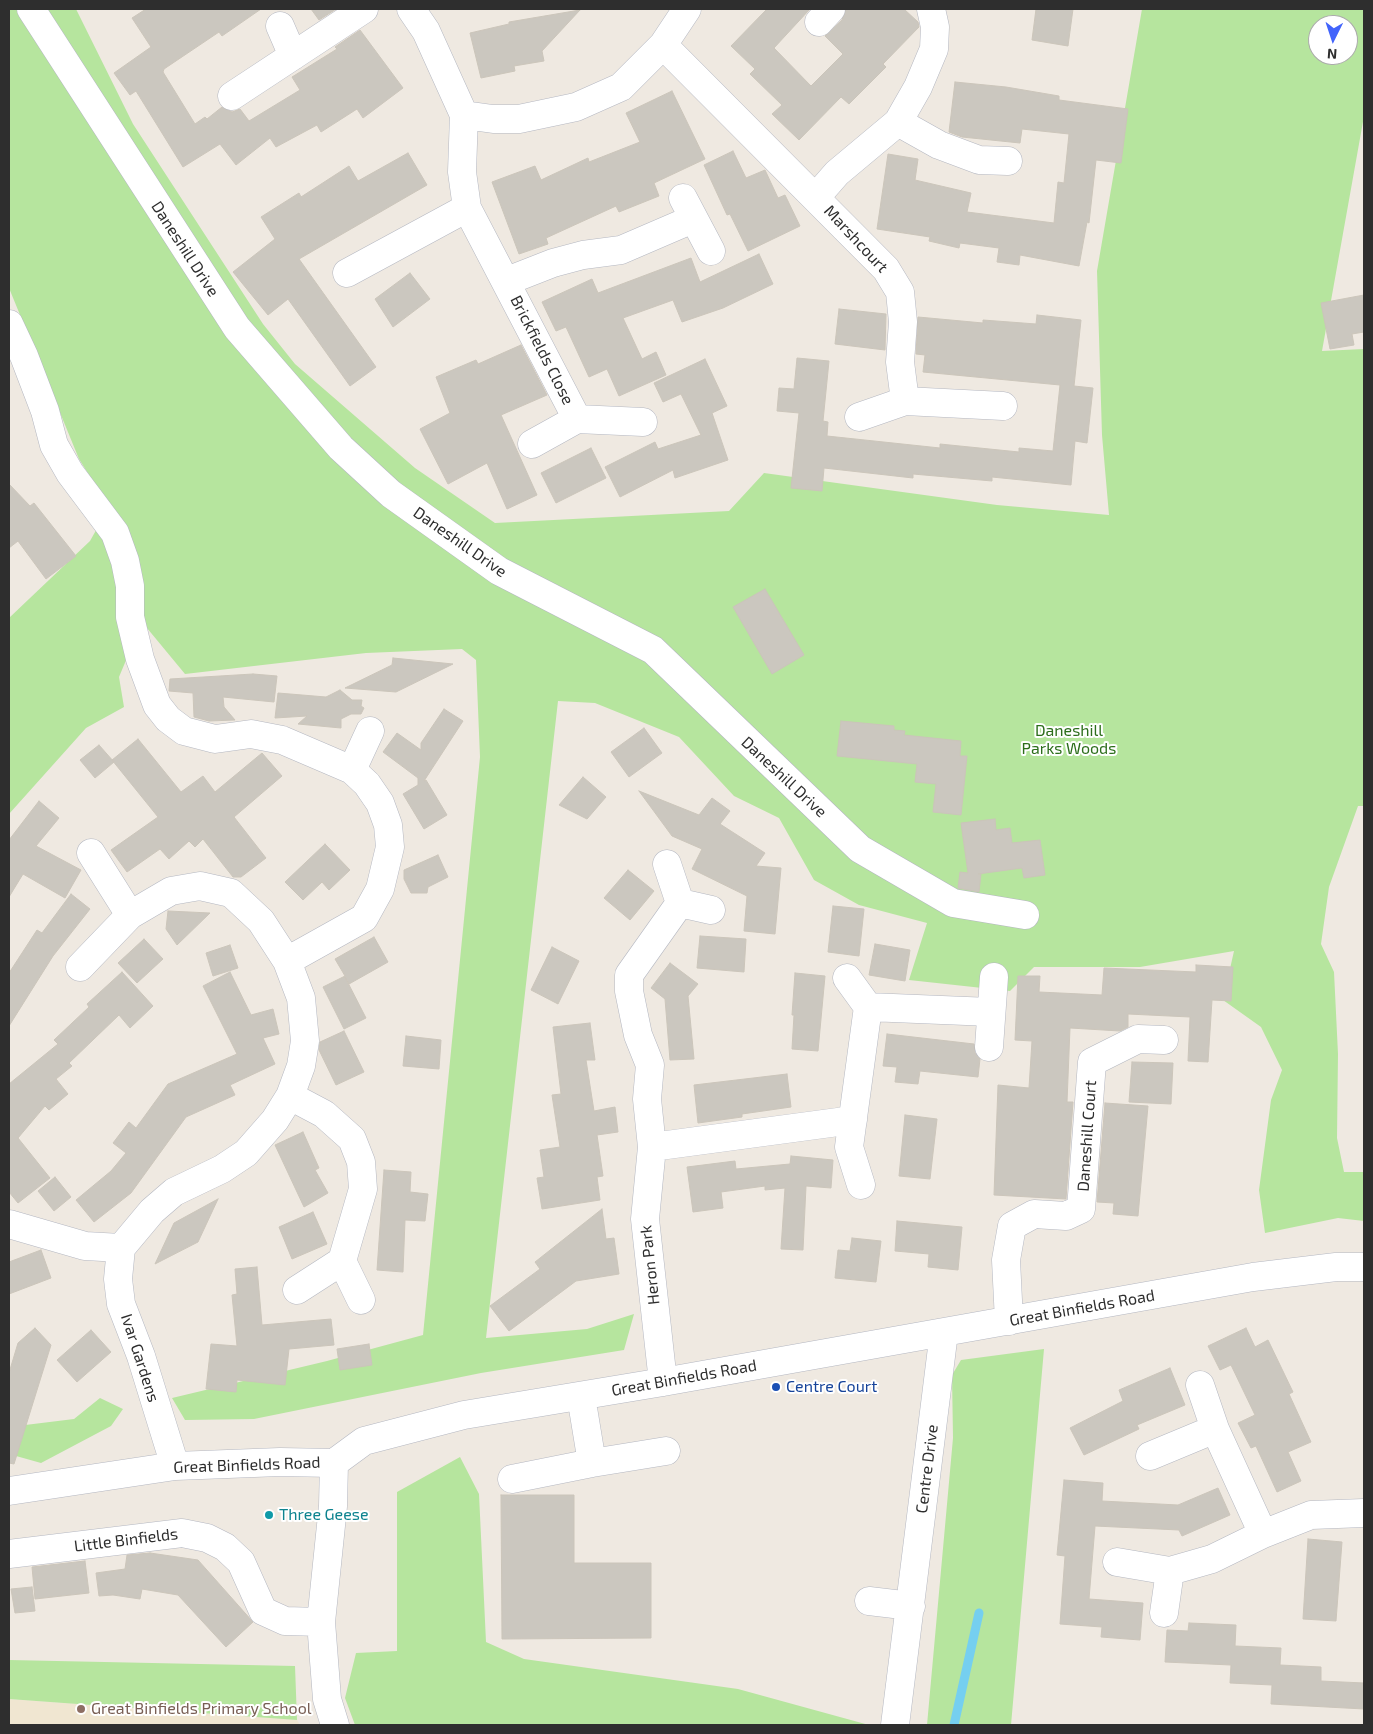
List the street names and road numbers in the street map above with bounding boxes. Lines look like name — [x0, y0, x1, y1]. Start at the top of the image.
street label: Daneshill Drive — [147, 198, 223, 300]
street label: Marshcourt — [820, 201, 892, 277]
street label: Brickfields Close — [506, 292, 578, 408]
street label: Daneshill Drive — [410, 503, 510, 581]
street label: Daneshill Drive — [737, 733, 831, 821]
street label: Daneshill Court — [1074, 1080, 1100, 1192]
street label: Heron Park — [636, 1224, 664, 1306]
street label: Great Binfields Road — [1008, 1286, 1156, 1330]
street label: Ivar Gardens — [117, 1311, 163, 1405]
street label: Great Binfields Road — [610, 1356, 758, 1400]
street label: Centre Drive — [912, 1423, 942, 1515]
street label: Great Binfields Road — [173, 1453, 321, 1477]
street label: Little Binfields — [73, 1524, 179, 1556]

